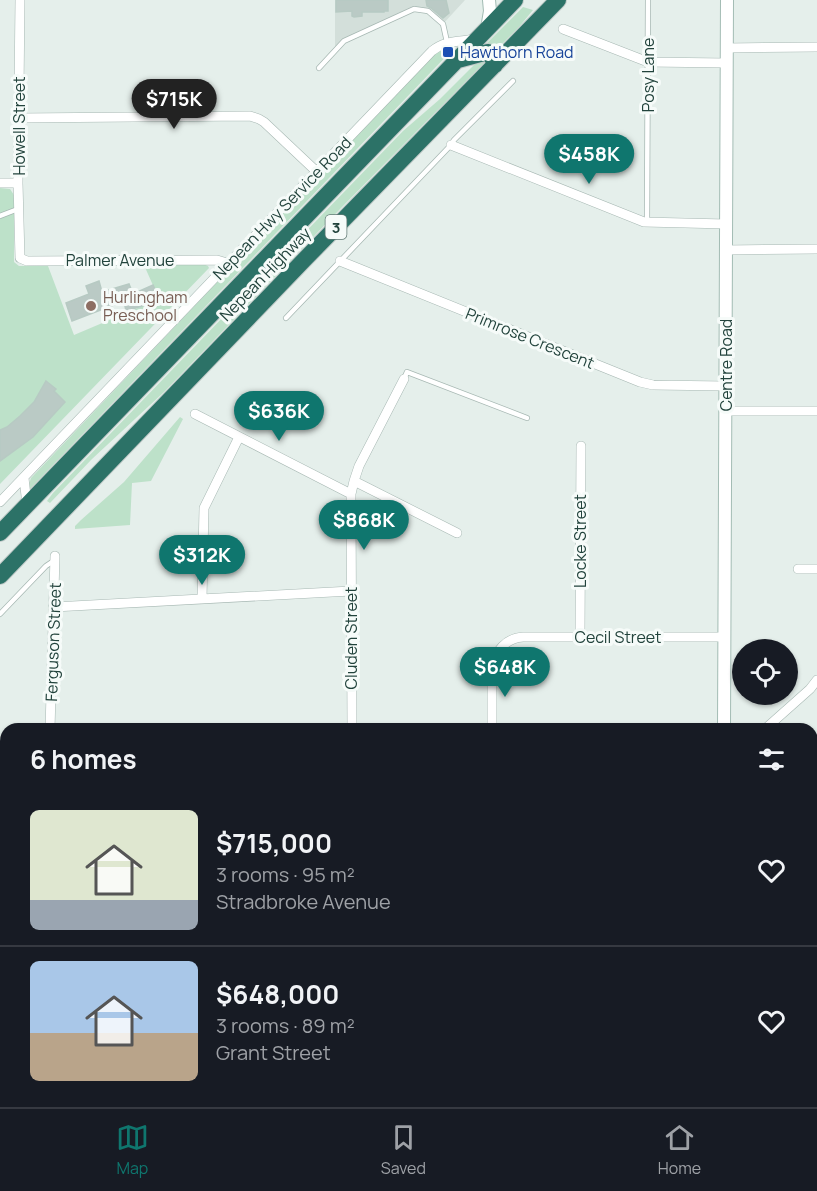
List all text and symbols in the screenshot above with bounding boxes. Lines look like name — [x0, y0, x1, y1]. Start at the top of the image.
street label: Posy Lane — [637, 38, 659, 112]
place label: Hawthorn Road — [460, 41, 574, 63]
marker: Hawthorn Road — [441, 45, 455, 59]
street label: Howell Street — [8, 76, 30, 176]
pin: $715K — [132, 79, 216, 130]
text: $715K — [146, 85, 202, 112]
street label: Nepean Hwy Service Road — [208, 132, 356, 284]
pin: $458K — [547, 134, 631, 185]
text: $458K — [558, 140, 620, 167]
road number: 3 — [326, 215, 346, 239]
street label: Nepean Highway — [214, 222, 316, 326]
street label: Palmer Avenue — [66, 249, 174, 271]
place label: Hurlingham Preschool — [103, 286, 188, 326]
marker: Hurlingham Preschool — [84, 299, 98, 313]
street label: Primrose Crescent — [462, 302, 598, 374]
street label: Centre Road — [715, 319, 737, 411]
pin: $636K — [237, 391, 321, 442]
text: $636K — [248, 397, 310, 424]
street label: Locke Street — [569, 494, 591, 588]
pin: $868K — [322, 500, 406, 551]
text: $868K — [333, 506, 395, 533]
pin: $312K — [160, 535, 244, 586]
text: $312K — [173, 541, 231, 568]
street label: Ferguson Street — [40, 582, 66, 702]
street label: Cluden Street — [340, 587, 362, 689]
street label: Cecil Street — [574, 626, 662, 648]
map controls — [732, 639, 798, 705]
button: locate — [732, 639, 798, 705]
pin: $648K — [463, 647, 547, 698]
text: $648K — [474, 653, 536, 680]
text: 6 homes — [30, 741, 137, 777]
icon: filters — [755, 743, 788, 776]
text: $715,000 — [216, 825, 332, 861]
icon: home — [78, 834, 150, 906]
icon: heart — [755, 854, 788, 887]
text: 3 rooms · 95 m² — [216, 861, 355, 888]
text: Stradbroke Avenue — [216, 888, 391, 915]
text: $648,000 — [216, 976, 339, 1012]
icon: home — [78, 985, 150, 1057]
icon: heart — [755, 1005, 788, 1038]
text: 3 rooms · 89 m² — [216, 1012, 355, 1039]
text: Grant Street — [216, 1039, 331, 1066]
tab: Map — [116, 1121, 149, 1179]
tab: Saved — [381, 1121, 426, 1179]
tab: Home — [658, 1121, 701, 1179]

